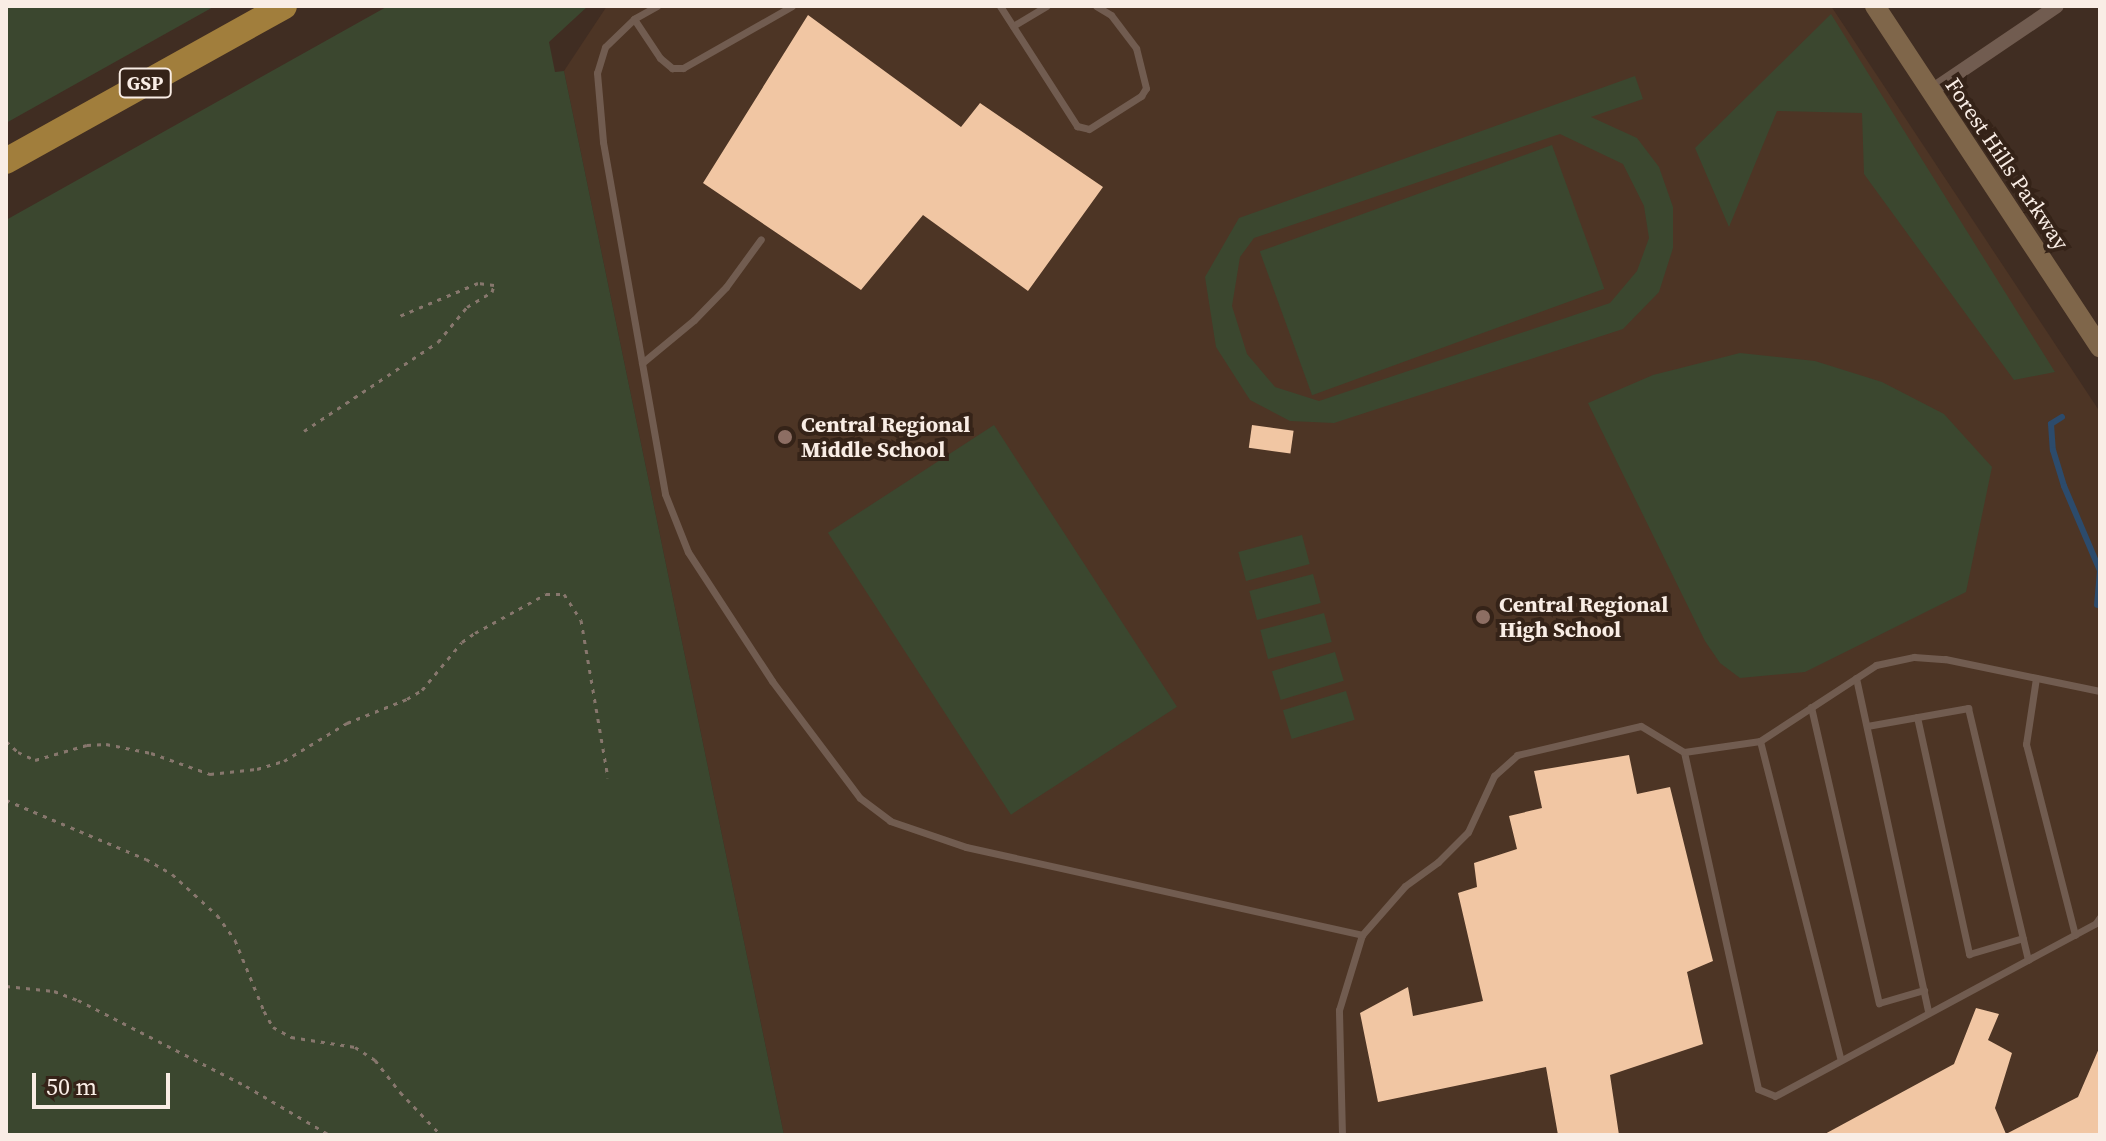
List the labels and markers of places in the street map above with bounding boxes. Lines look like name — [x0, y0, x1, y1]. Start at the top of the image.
place label: Central Regional Middle School — [801, 411, 970, 462]
marker: Central Regional Middle School — [776, 428, 794, 446]
place label: Central Regional High School — [1499, 591, 1668, 642]
marker: Central Regional High School — [1474, 608, 1492, 626]

